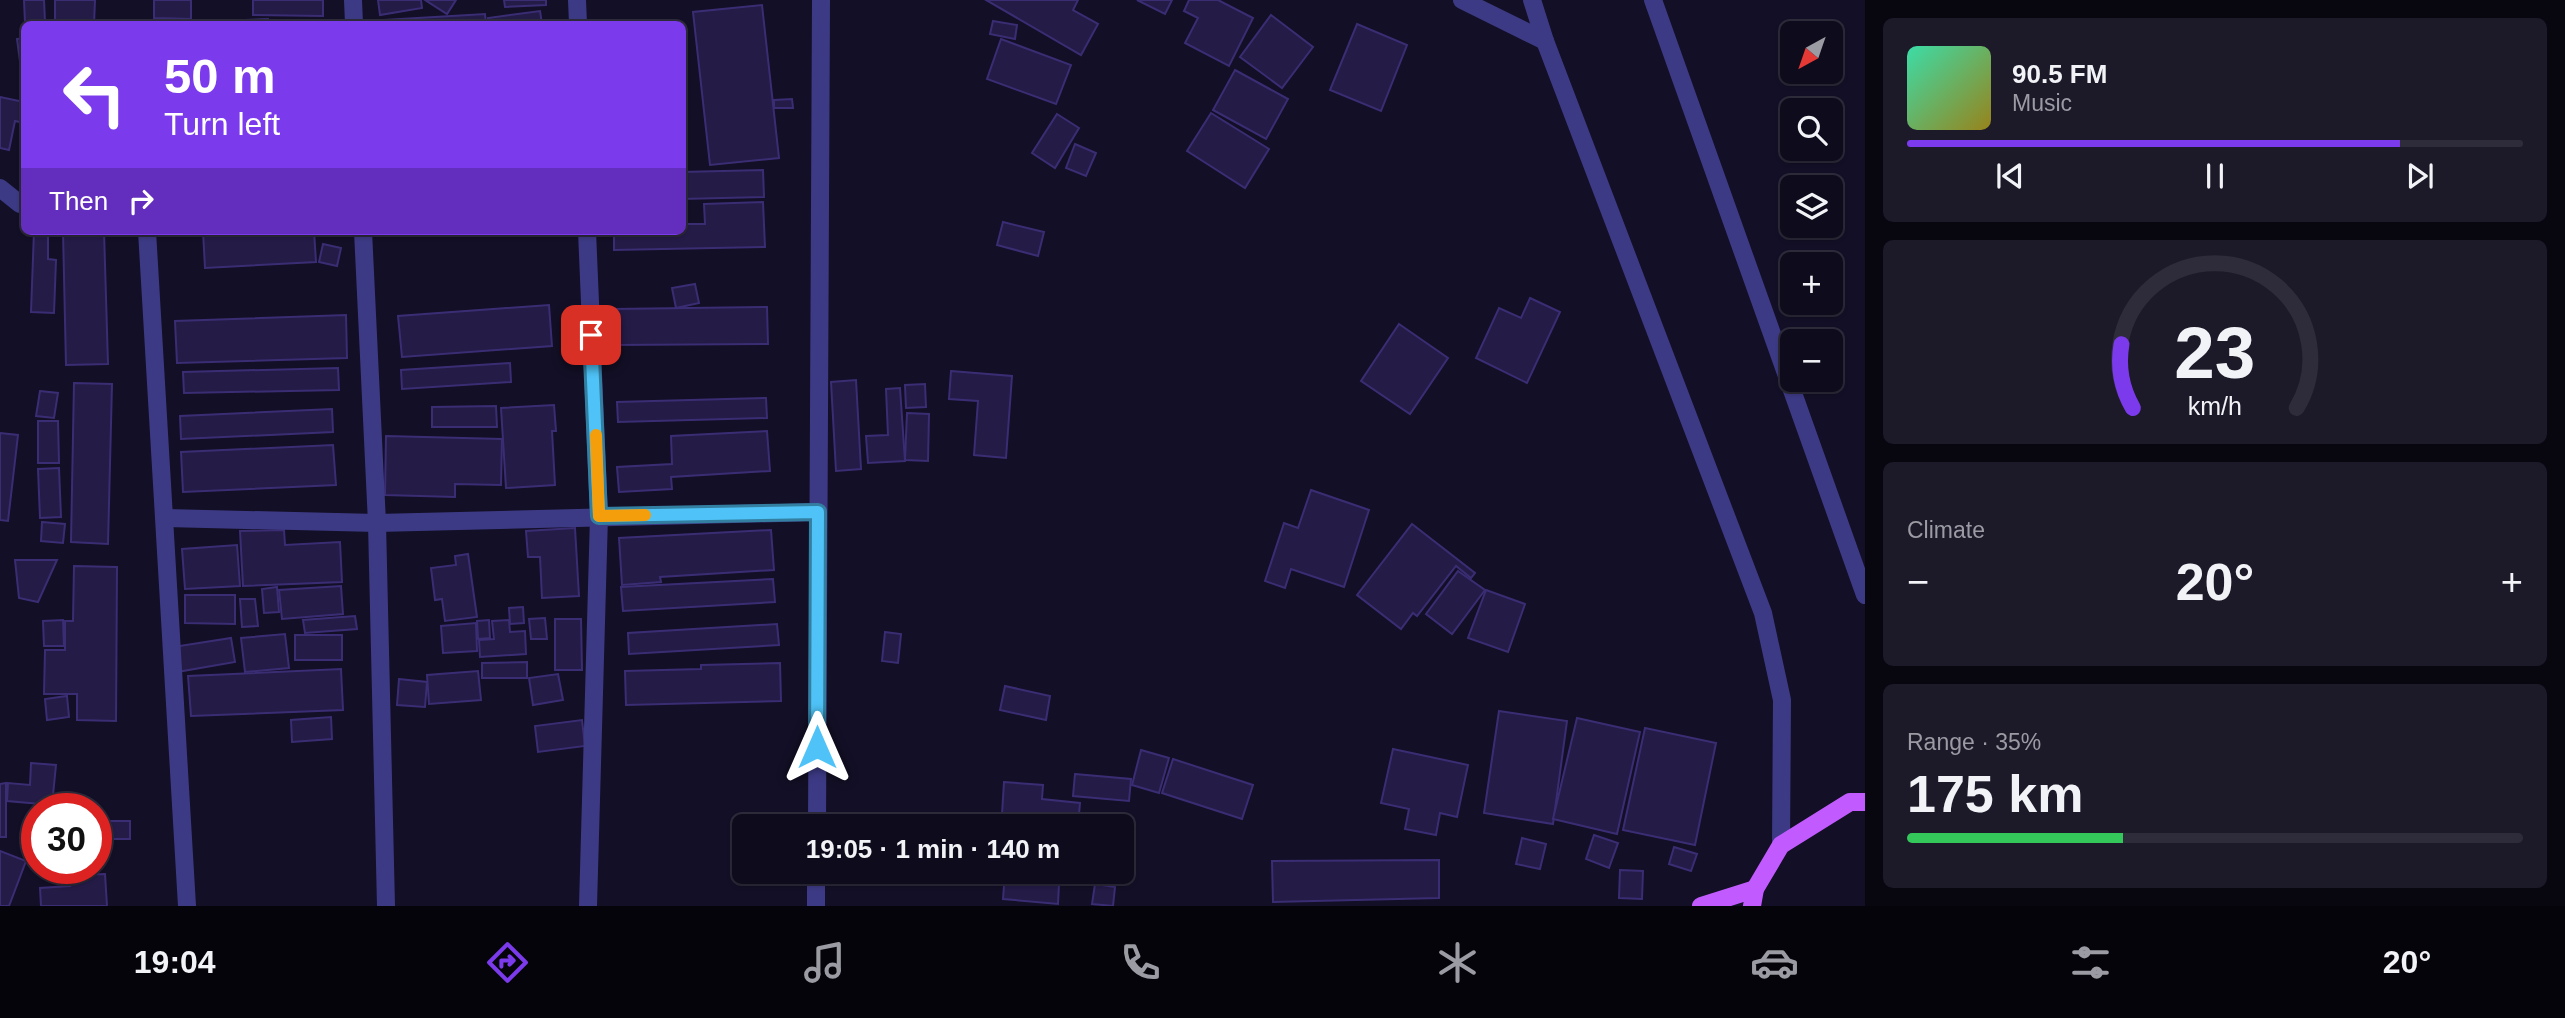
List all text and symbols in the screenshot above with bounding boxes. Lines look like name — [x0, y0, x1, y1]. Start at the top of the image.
north arrow — [1780, 21, 1843, 84]
map controls — [1780, 21, 1843, 392]
icon: left — [49, 49, 140, 140]
text: 50 m — [164, 49, 276, 103]
text: 90.5 FM — [2012, 59, 2107, 89]
text: Music — [2012, 90, 2072, 116]
button: search — [1780, 98, 1843, 161]
text: Turn left — [164, 106, 280, 142]
icon: previous — [1991, 157, 2029, 195]
icon: pause — [2196, 157, 2234, 195]
icon: next — [2401, 157, 2439, 195]
button: layers — [1780, 175, 1843, 238]
icon: right — [122, 182, 160, 220]
text: Then — [49, 186, 108, 216]
button: + — [1780, 252, 1843, 315]
pin — [561, 305, 621, 365]
text: 23 — [2175, 312, 2255, 393]
icon: arrive — [572, 316, 610, 354]
button: − — [1780, 329, 1843, 392]
text: km/h — [2188, 392, 2242, 420]
text: Climate — [1907, 517, 1985, 543]
text: 20° — [2176, 553, 2254, 611]
text: − — [1907, 561, 1929, 603]
text: + — [2501, 561, 2523, 603]
position arrow — [780, 710, 854, 784]
text: Range · 35% — [1907, 729, 2041, 755]
text: 175 km — [1907, 765, 2083, 823]
speed limit sign: 30 — [21, 793, 112, 884]
text: 19:05 · 1 min · 140 m — [806, 834, 1060, 864]
icon: directions — [483, 938, 532, 987]
icon: music — [800, 938, 849, 987]
icon: phone — [1116, 938, 1165, 987]
icon: climate — [1433, 938, 1482, 987]
icon: car — [1750, 938, 1799, 987]
icon: filters — [2066, 938, 2115, 987]
text: 19:04 — [134, 944, 216, 980]
text: 20° — [2383, 944, 2431, 980]

